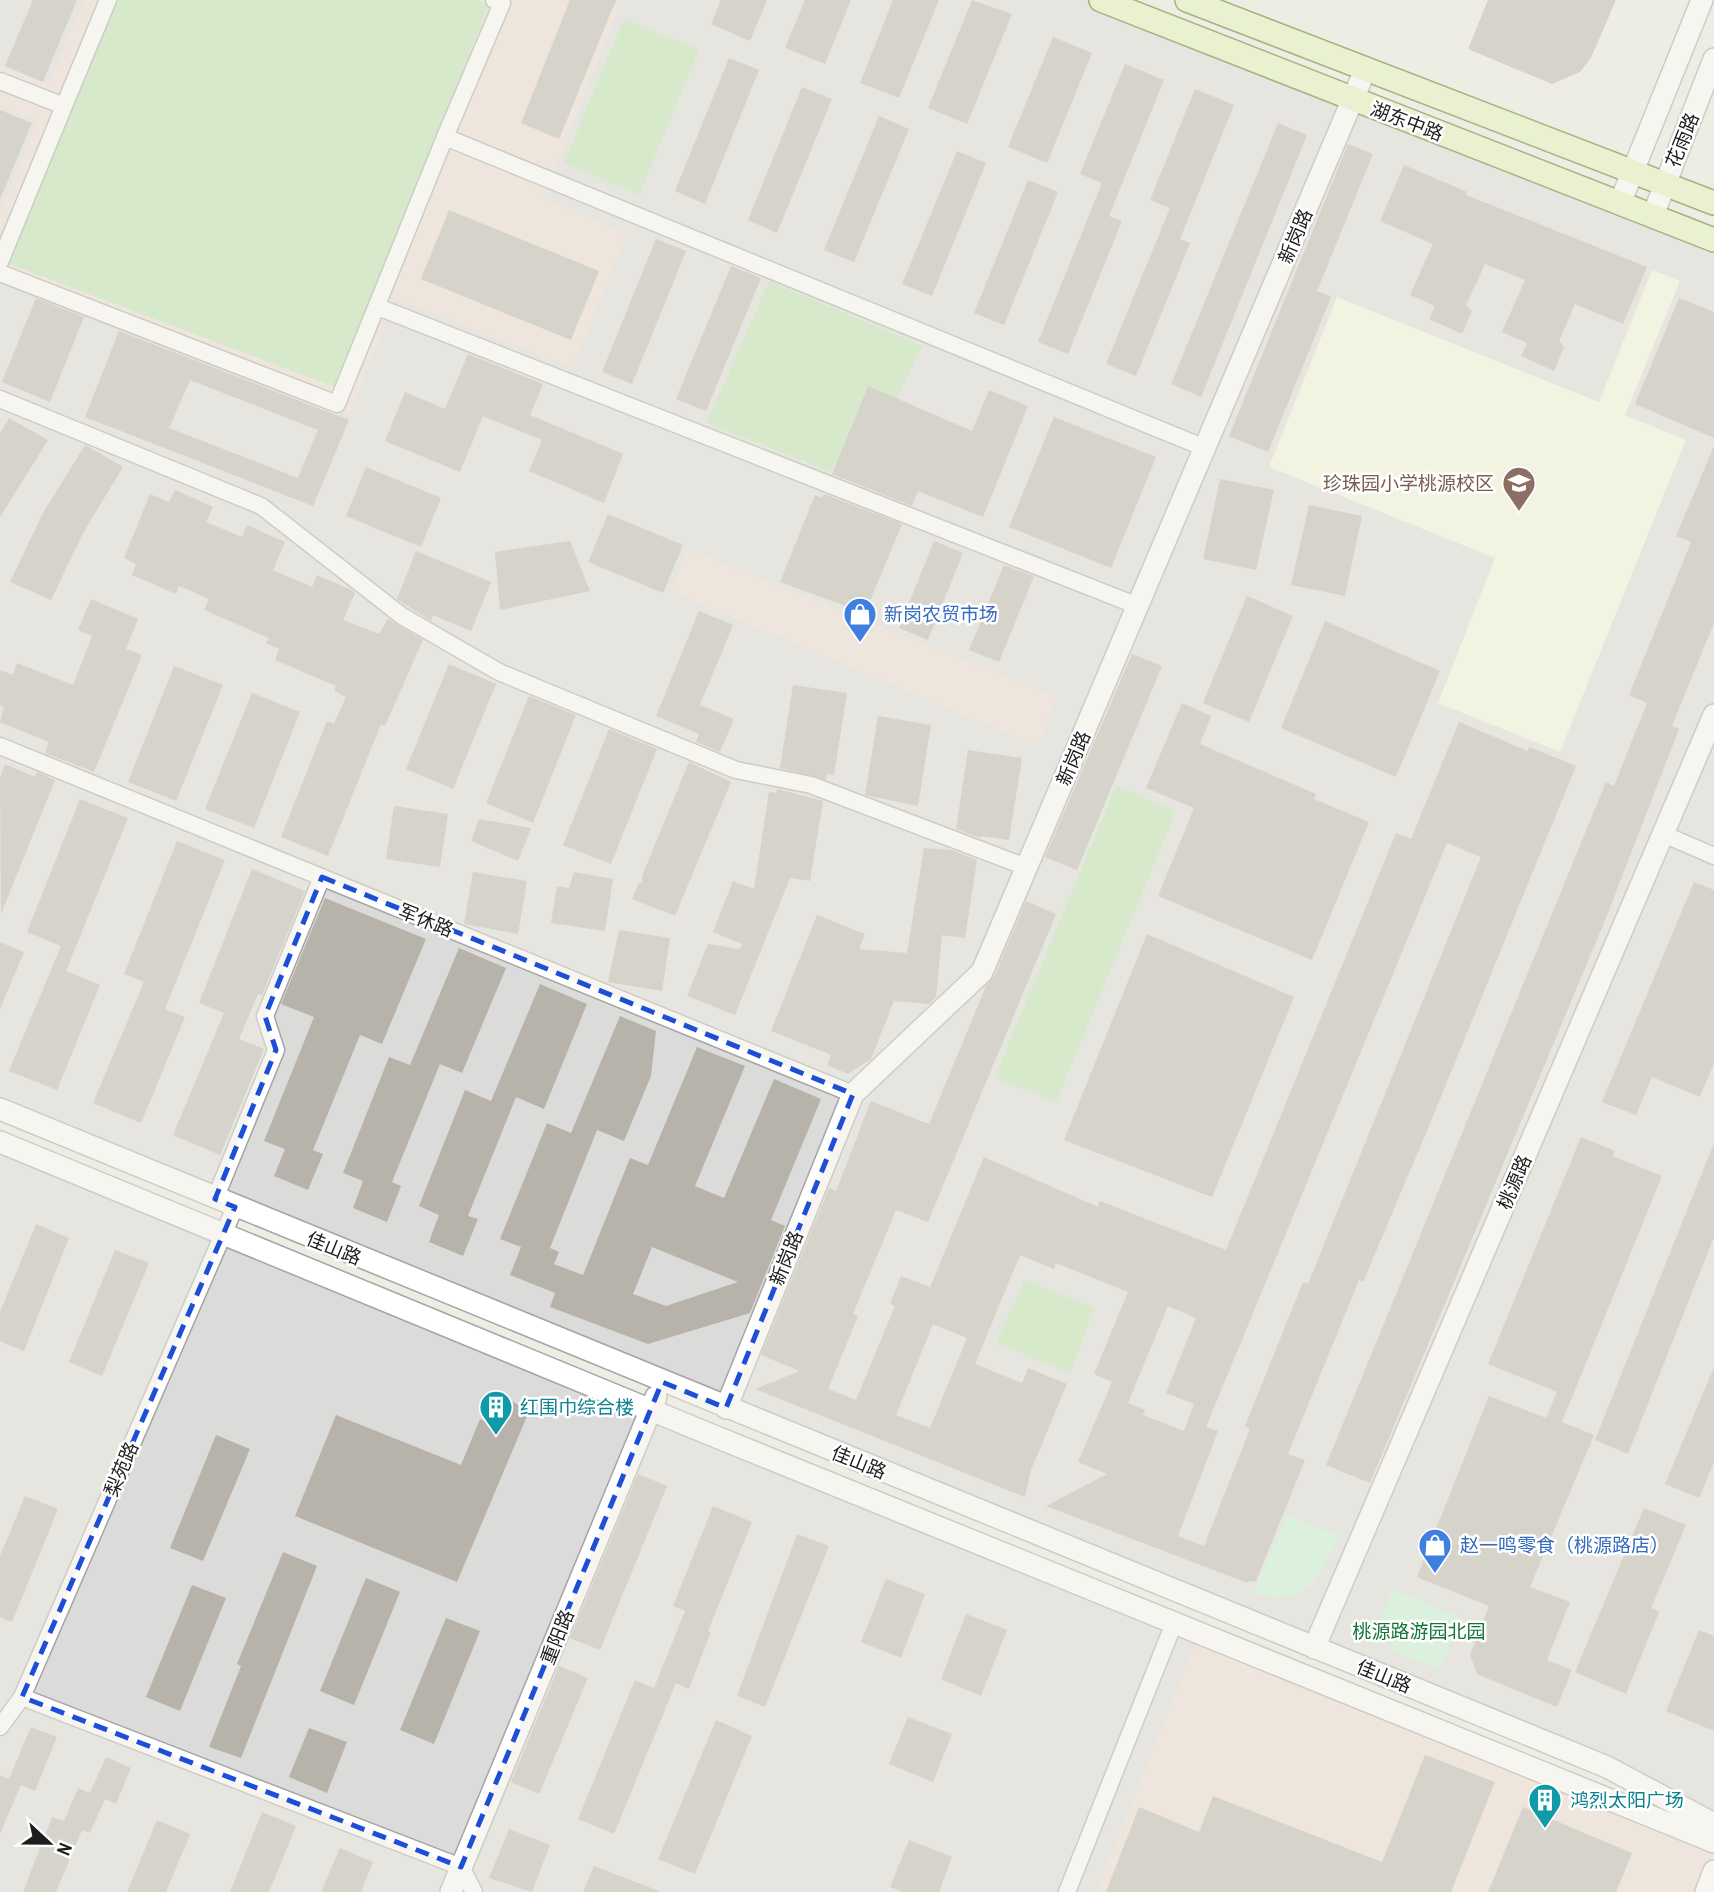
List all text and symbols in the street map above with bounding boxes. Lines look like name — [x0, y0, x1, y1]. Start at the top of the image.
street label: 湖东中路 — [1367, 95, 1447, 147]
street label: 花雨路 — [1659, 109, 1705, 171]
street label: 新岗路 — [1272, 205, 1318, 267]
school or university icon: 珍珠园小学桃源校区 — [1500, 464, 1538, 513]
place label: 珍珠园小学桃源校区 — [1323, 470, 1494, 496]
shop icon: 新岗农贸市场 — [841, 595, 879, 644]
place label: 新岗农贸市场 — [884, 601, 998, 627]
street label: 新岗路 — [1050, 727, 1096, 789]
street label: 军休路 — [395, 897, 457, 943]
street label: 桃源路 — [1491, 1151, 1537, 1213]
street label: 佳山路 — [303, 1225, 365, 1271]
street label: 新岗路 — [763, 1227, 809, 1289]
building icon: 红围巾综合楼 — [477, 1388, 515, 1437]
place label: 红围巾综合楼 — [520, 1394, 634, 1420]
street label: 梨苑路 — [98, 1438, 144, 1500]
street label: 佳山路 — [828, 1439, 890, 1485]
shop icon: 赵一鸣零食（桃源路店） — [1416, 1526, 1454, 1575]
place label: 赵一鸣零食（桃源路店） — [1460, 1532, 1669, 1558]
street label: 重阳路 — [534, 1606, 580, 1668]
park label: 桃源路游园北园 — [1352, 1618, 1486, 1644]
street label: 佳山路 — [1353, 1653, 1415, 1699]
building icon: 鸿烈太阳广场 — [1526, 1781, 1564, 1830]
place label: 鸿烈太阳广场 — [1570, 1787, 1684, 1813]
north arrow — [14, 1808, 84, 1878]
text: N — [51, 1839, 79, 1859]

